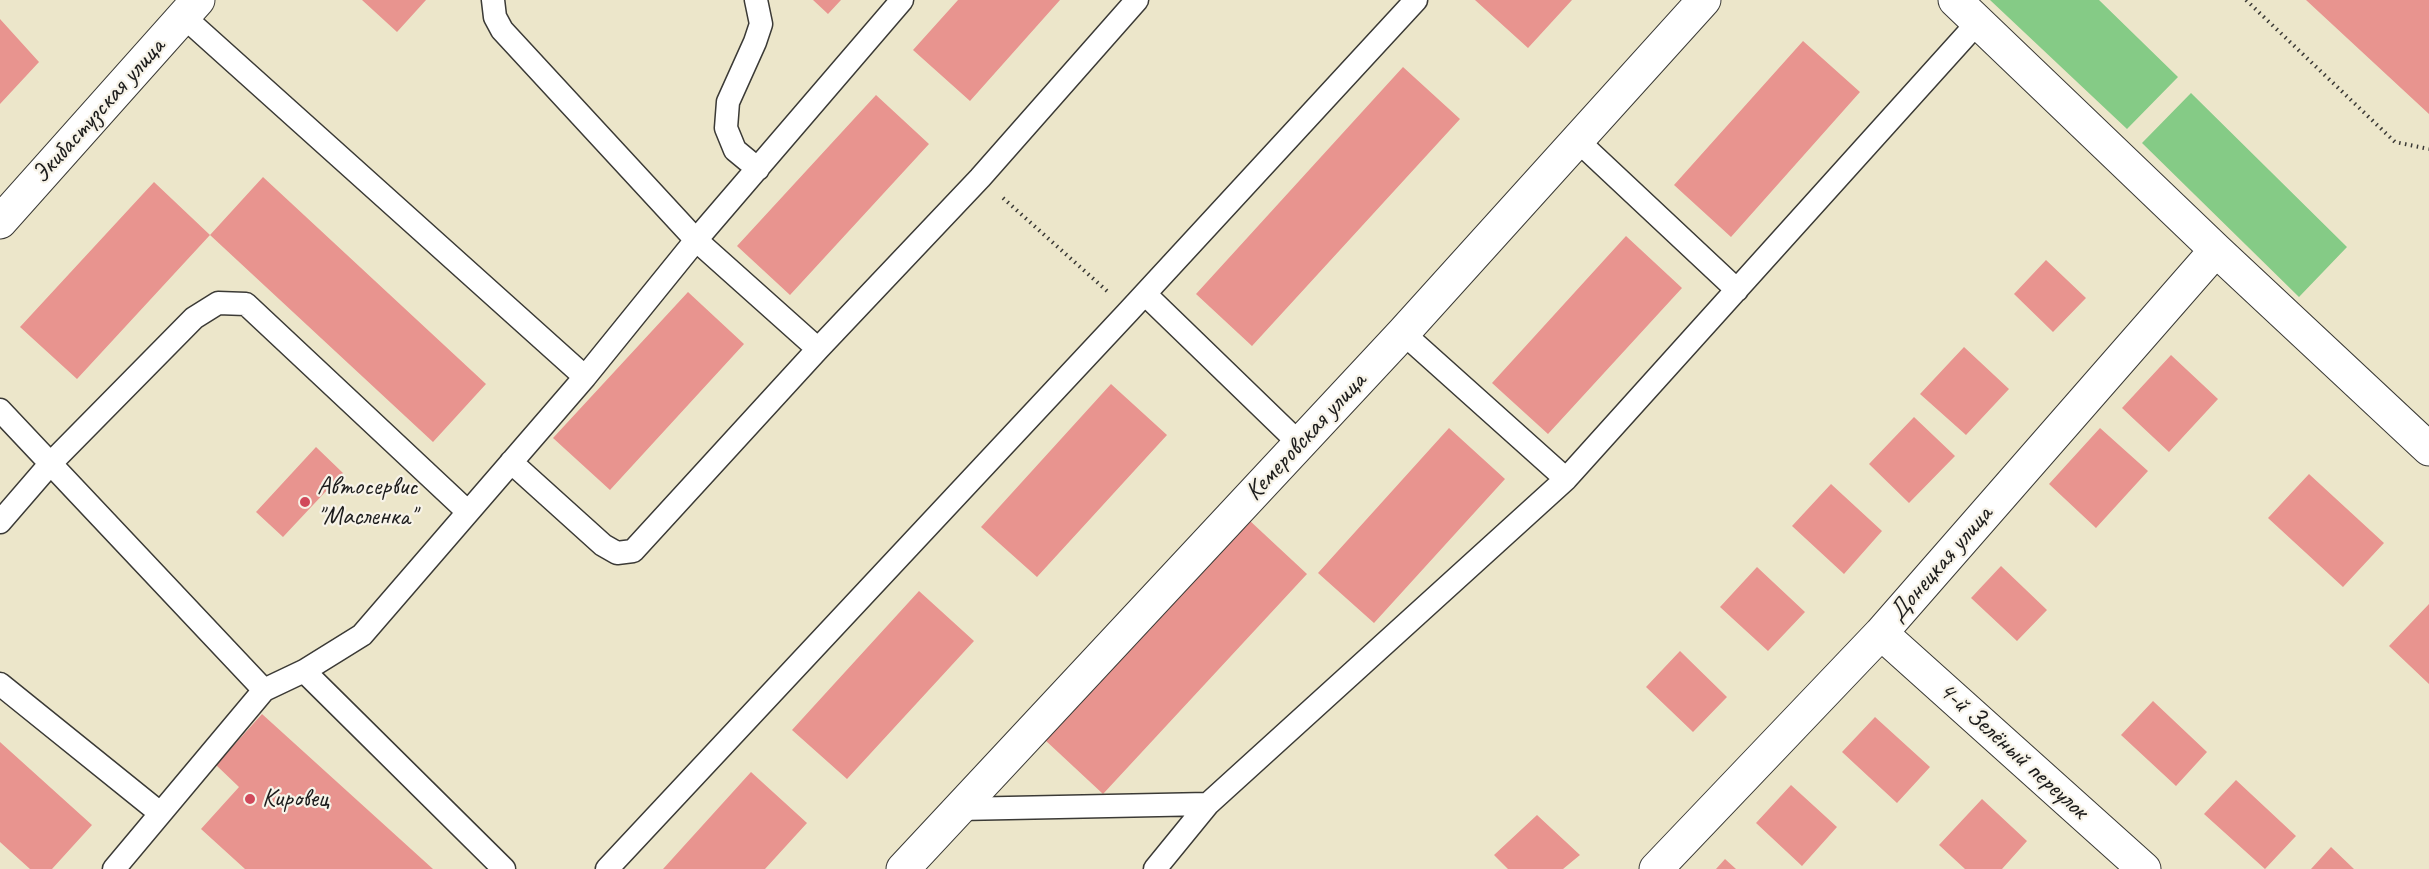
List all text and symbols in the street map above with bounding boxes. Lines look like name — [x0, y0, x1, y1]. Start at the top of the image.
street label: Экибастузская улица — [26, 32, 172, 190]
street label: Кемеровская улица — [1239, 366, 1373, 508]
place label: Автосервис "Масленка" — [317, 471, 417, 532]
marker: Автосервис "Масленка" — [298, 495, 312, 509]
street label: Донецкая улица — [1882, 500, 2000, 628]
street label: 4-й Зелёный переулок — [1932, 676, 2094, 826]
place label: Кировец — [262, 783, 328, 815]
marker: Кировец — [243, 792, 257, 806]

